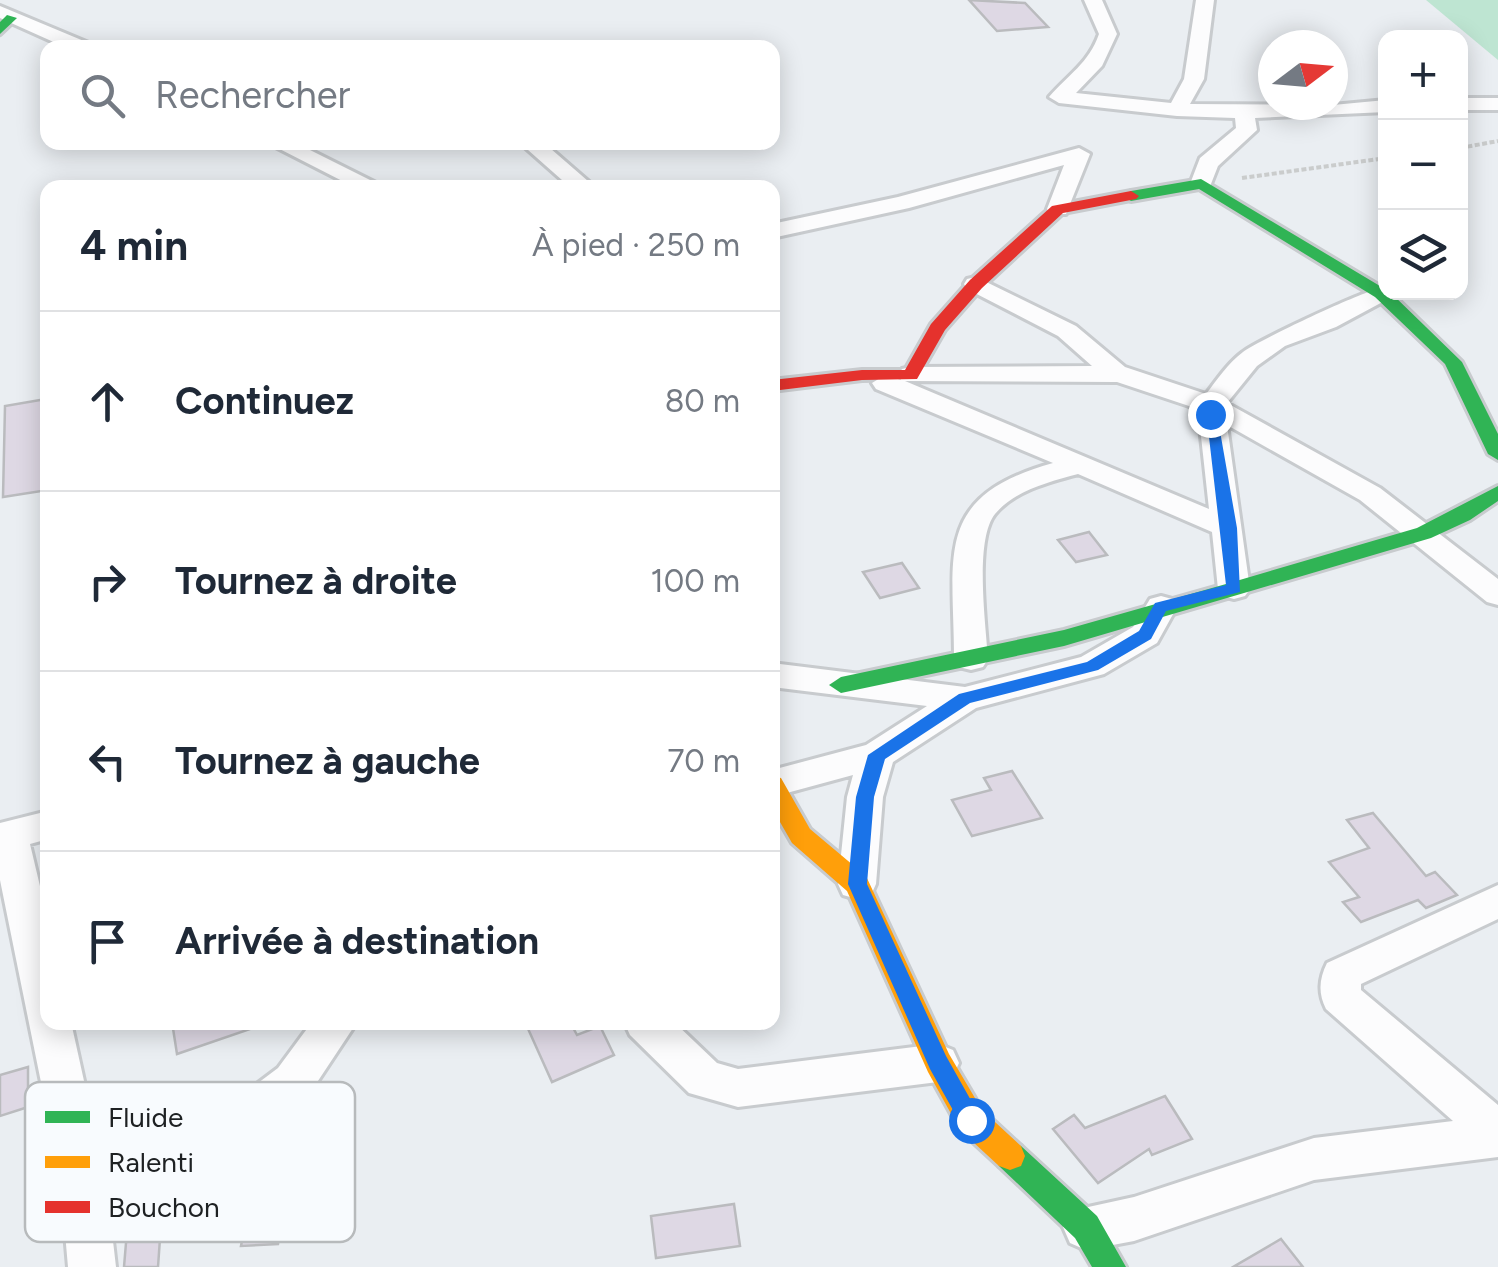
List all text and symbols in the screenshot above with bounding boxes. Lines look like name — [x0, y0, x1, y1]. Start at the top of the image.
north arrow — [1258, 30, 1348, 120]
map controls — [1378, 30, 1468, 300]
button: + — [1378, 30, 1468, 120]
search box — [40, 40, 780, 150]
icon: search — [75, 68, 130, 123]
text: Rechercher — [155, 72, 350, 118]
button: − — [1378, 120, 1468, 210]
button: layers — [1378, 210, 1468, 300]
text: 4 min — [80, 220, 188, 271]
text: À pied · 250 m — [532, 226, 740, 264]
icon: ahead — [80, 374, 135, 429]
text: Continuez — [175, 378, 354, 424]
text: 80 m — [665, 382, 740, 420]
route end — [1188, 392, 1234, 438]
icon: right — [80, 554, 135, 609]
text: Tournez à droite — [175, 558, 457, 604]
text: 100 m — [651, 562, 740, 600]
icon: left — [80, 734, 135, 789]
text: Tournez à gauche — [175, 738, 480, 784]
text: 70 m — [667, 742, 740, 780]
icon: arrive — [80, 914, 135, 969]
text: Arrivée à destination — [175, 918, 539, 964]
legend — [25, 1082, 355, 1242]
route start — [949, 1098, 995, 1144]
text: Fluide — [108, 1100, 183, 1134]
text: Ralenti — [108, 1145, 194, 1179]
text: Bouchon — [108, 1190, 220, 1224]

